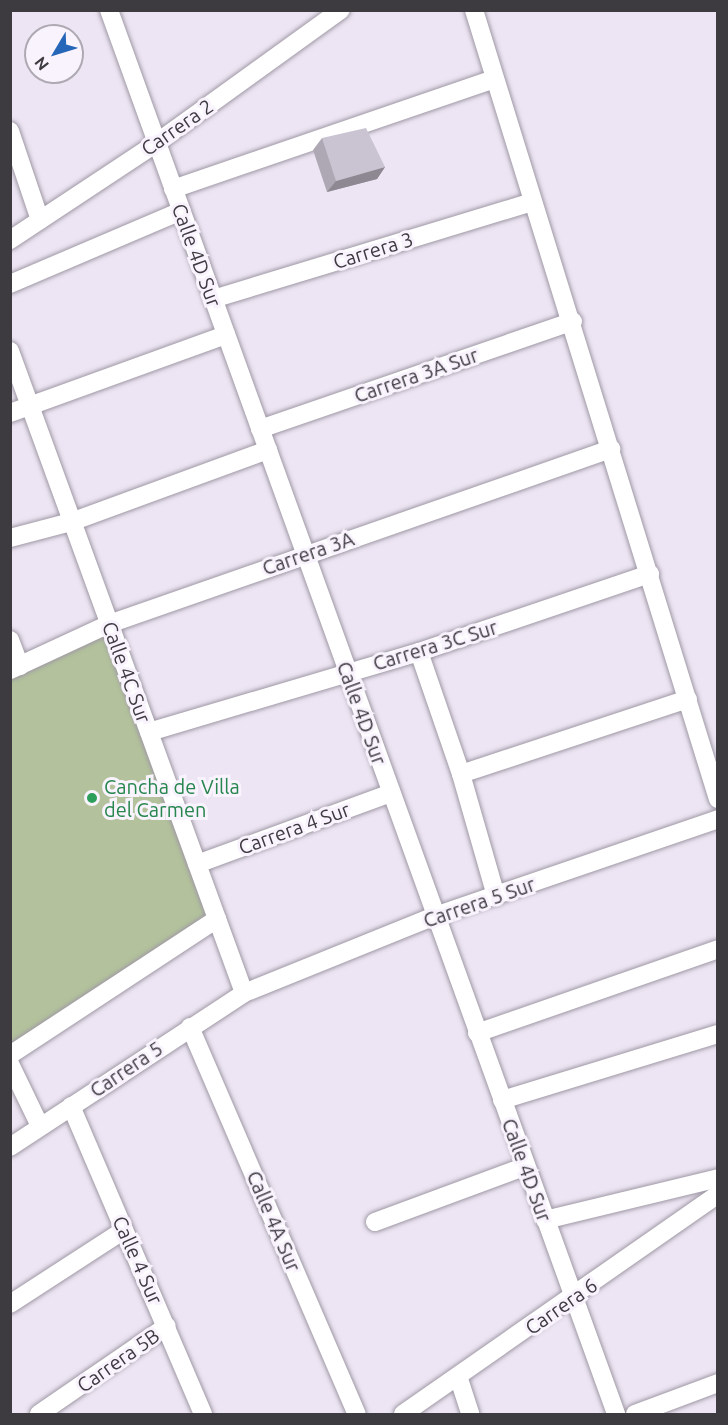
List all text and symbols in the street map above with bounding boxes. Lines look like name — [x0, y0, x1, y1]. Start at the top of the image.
north arrow — [24, 24, 84, 84]
text: N — [31, 54, 52, 74]
street label: Carrera 2 — [136, 94, 218, 160]
street label: Calle 4D Sur — [167, 200, 227, 310]
street label: Carrera 3 — [330, 226, 416, 274]
street label: Carrera 3A Sur — [351, 343, 481, 407]
street label: Carrera 3A — [259, 526, 357, 580]
street label: Carrera 3C Sur — [370, 615, 500, 675]
street label: Calle 4C Sur — [98, 618, 156, 726]
street label: Calle 4D Sur — [332, 658, 392, 768]
place label: Cancha de Villa del Carmen — [104, 774, 240, 821]
marker: Cancha de Villa del Carmen — [85, 791, 99, 805]
street label: Carrera 4 Sur — [235, 797, 353, 859]
street label: Carrera 5 Sur — [420, 872, 538, 932]
street label: Carrera 5 — [85, 1036, 167, 1102]
street label: Calle 4D Sur — [497, 1115, 557, 1225]
street label: Calle 4A Sur — [242, 1167, 306, 1275]
street label: Calle 4 Sur — [108, 1212, 168, 1308]
street label: Carrera 6 — [520, 1273, 602, 1339]
street label: Carrera 5B — [72, 1323, 164, 1397]

